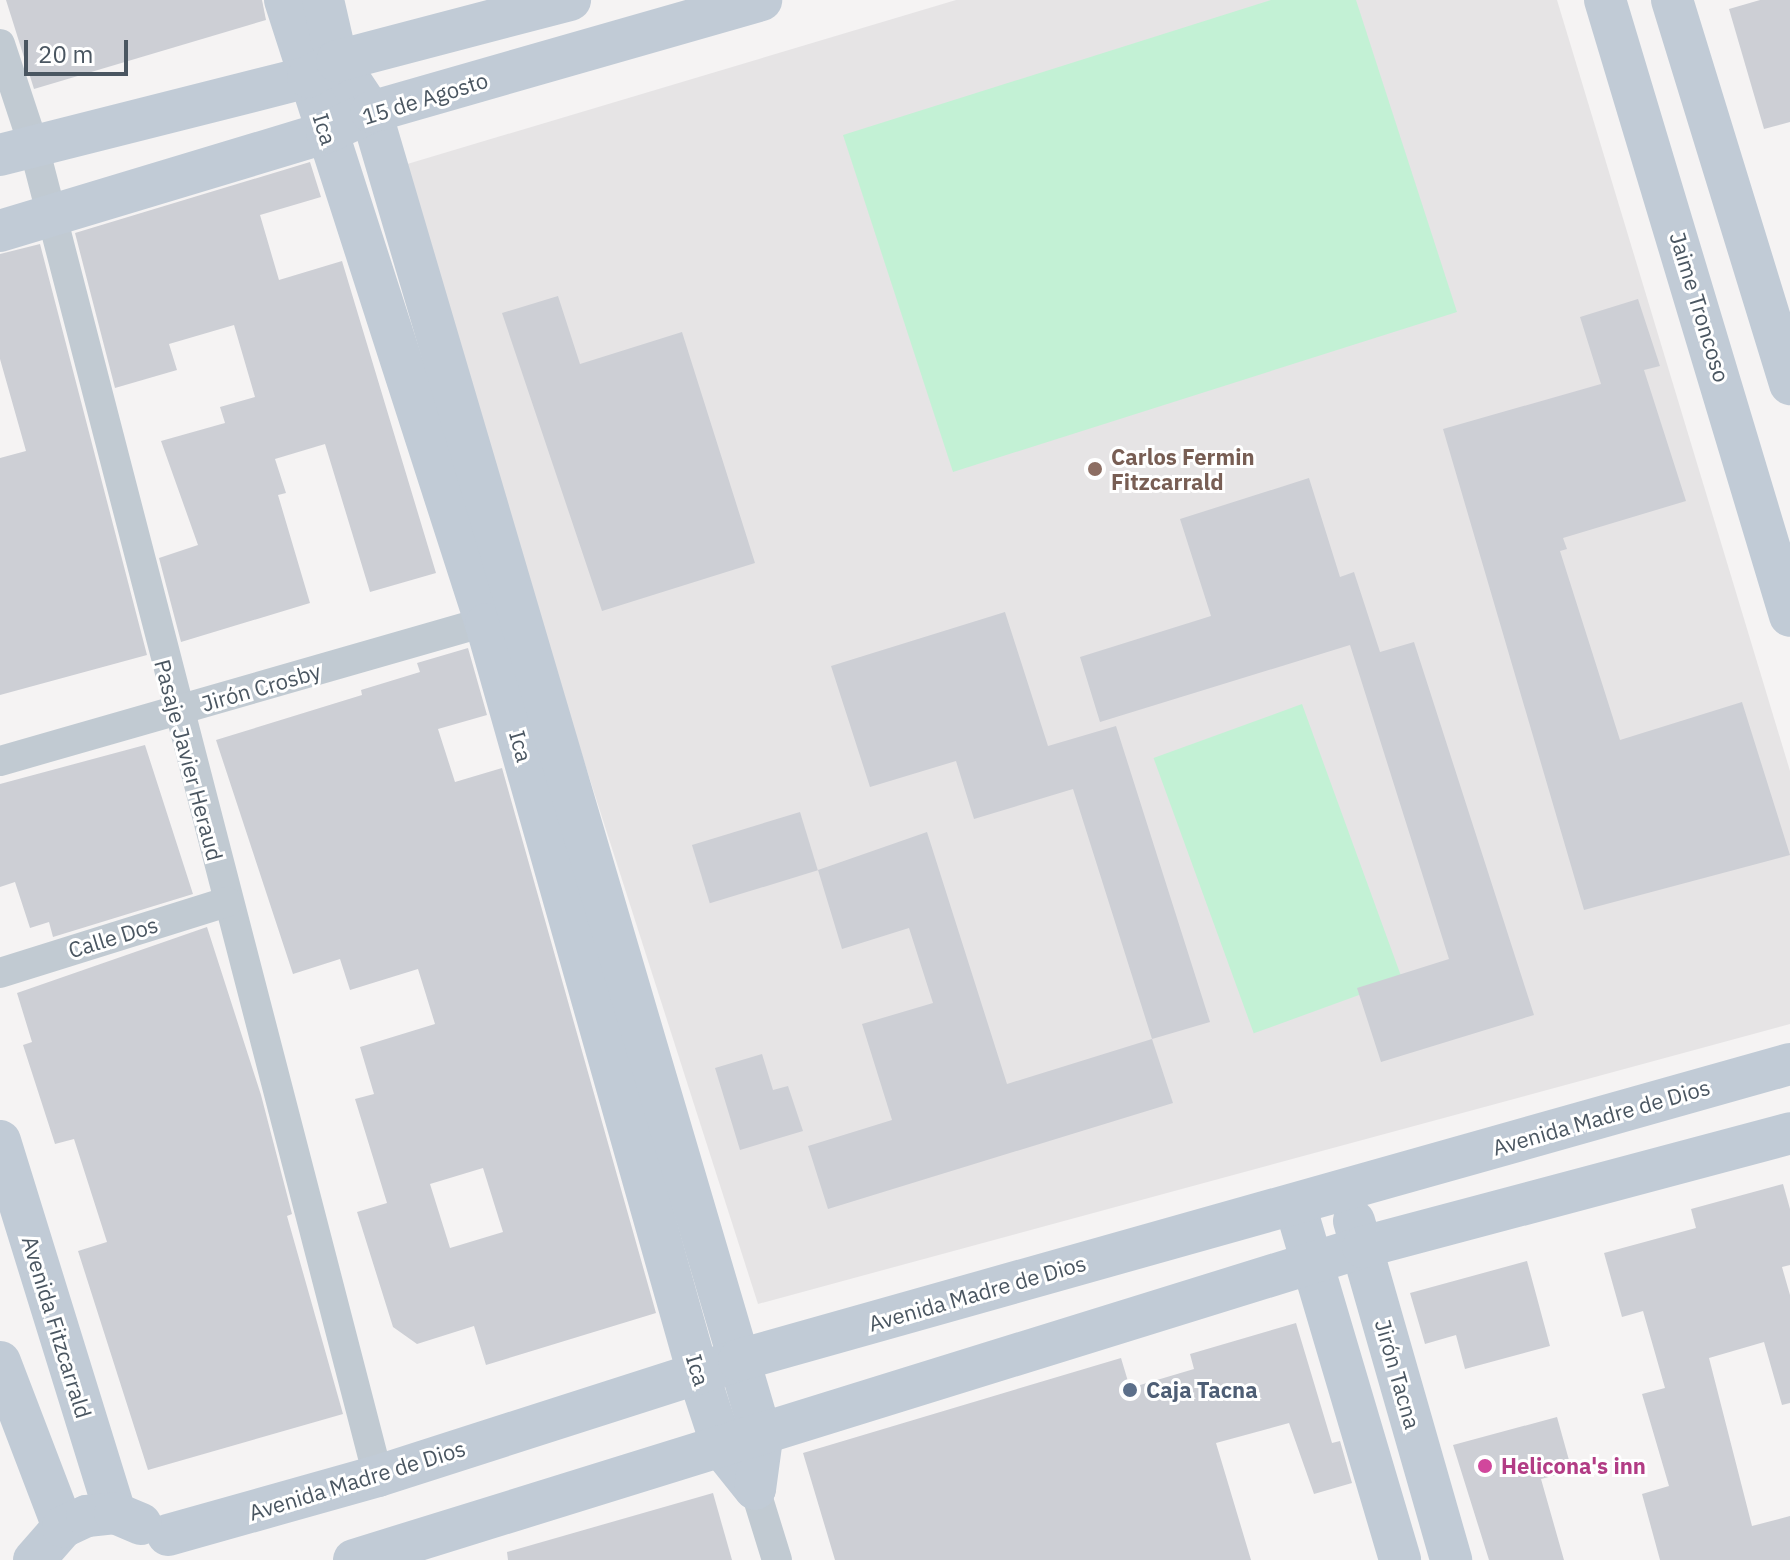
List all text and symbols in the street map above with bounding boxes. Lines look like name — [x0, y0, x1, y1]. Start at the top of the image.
scale bar — [28, 24, 132, 74]
text: 20 m — [38, 38, 93, 70]
street label: 15 de Agosto — [359, 66, 491, 130]
street label: Ica — [308, 110, 342, 148]
street label: Jaime Troncoso — [1665, 229, 1735, 385]
place label: Carlos Fermin Fitzcarrald — [1111, 443, 1255, 494]
marker: Carlos Fermin Fitzcarrald — [1086, 460, 1104, 478]
street label: Pasaje Javier Heraud — [149, 657, 229, 863]
street label: Jirón Crosby — [198, 657, 324, 717]
street label: Ica — [504, 727, 538, 765]
street label: Calle Dos — [65, 911, 161, 963]
street label: Avenida Madre de Dios — [1489, 1073, 1713, 1161]
street label: Avenida Fitzcarrald — [17, 1233, 97, 1421]
street label: Avenida Madre de Dios — [865, 1249, 1089, 1337]
street label: Jirón Tacna — [1370, 1316, 1426, 1432]
street label: Ica — [681, 1351, 715, 1389]
place label: Caja Tacna — [1146, 1377, 1258, 1403]
marker: Caja Tacna — [1121, 1381, 1139, 1399]
street label: Avenida Madre de Dios — [246, 1434, 468, 1526]
place label: Helicona's inn — [1501, 1453, 1646, 1479]
marker: Helicona's inn — [1476, 1457, 1494, 1475]

